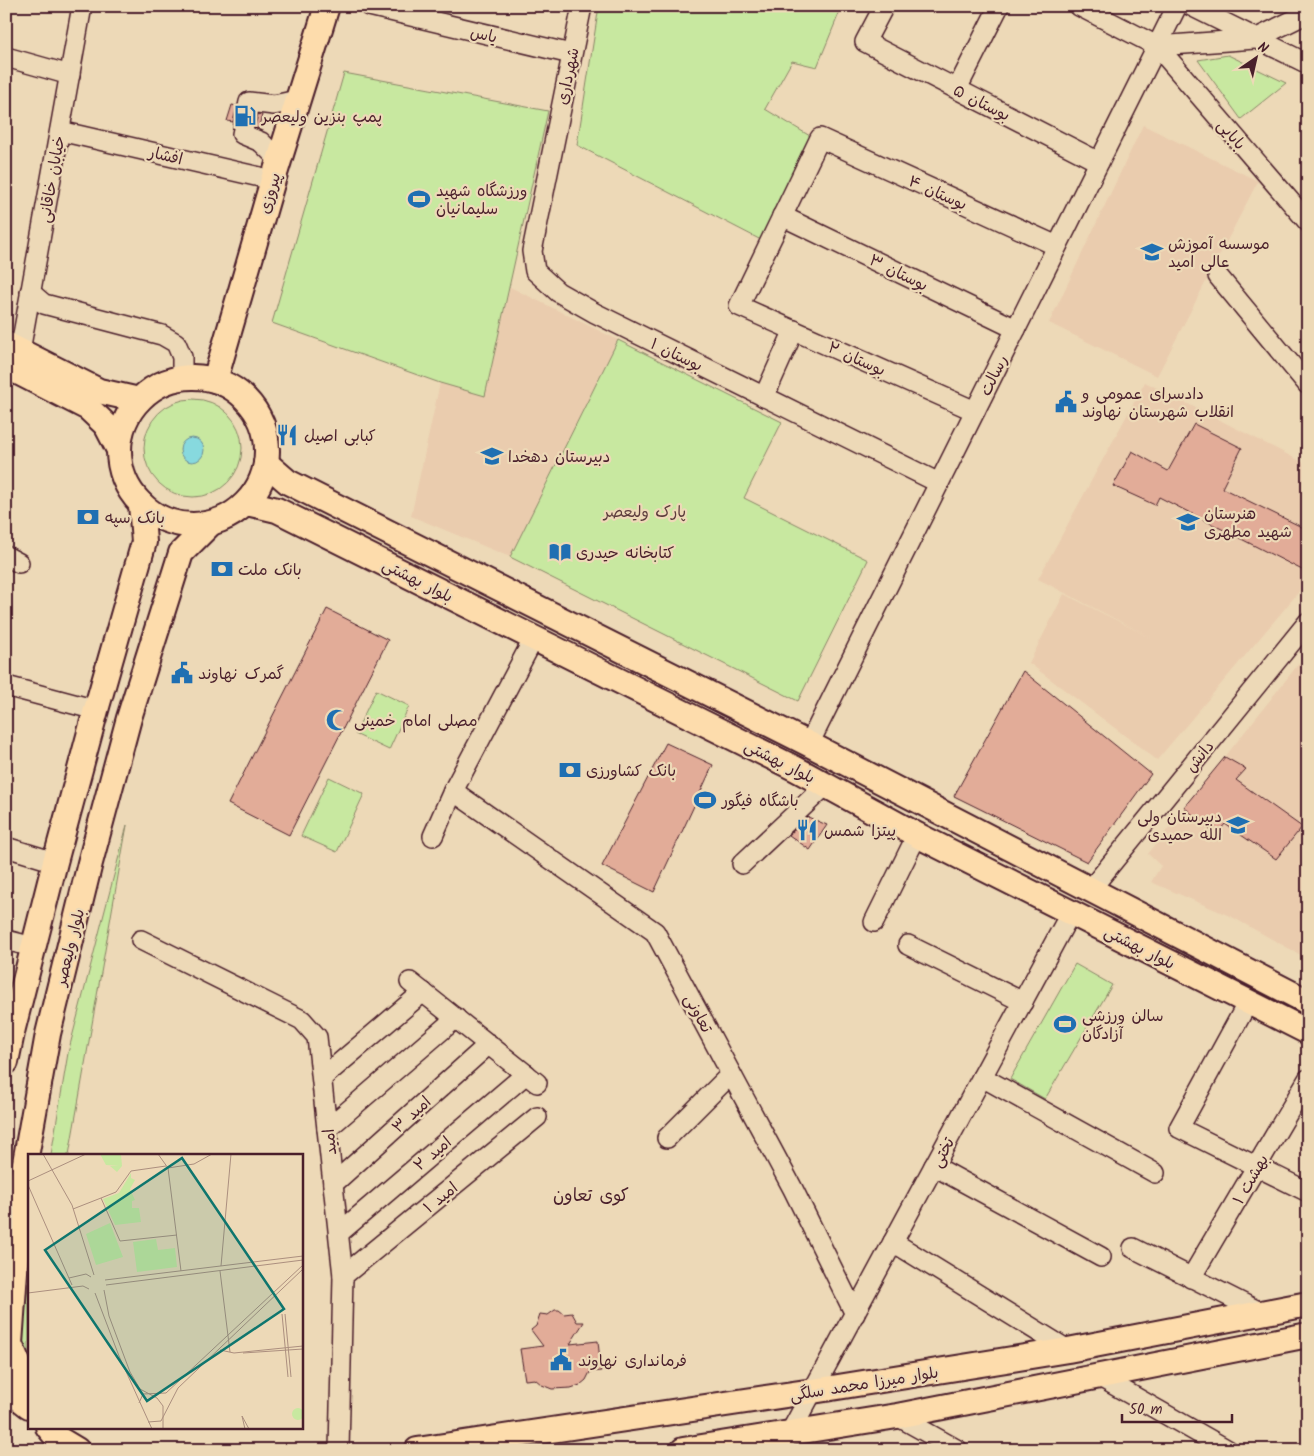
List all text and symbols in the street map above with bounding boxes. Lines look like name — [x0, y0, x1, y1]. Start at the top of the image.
street label: یاس — [468, 20, 500, 51]
north arrow — [1232, 32, 1282, 82]
text: N — [1253, 36, 1273, 60]
street label: شهرداری — [550, 45, 587, 107]
street label: بوستان ۵ — [948, 78, 1014, 128]
fuel station icon: پمپ بنزین ولیعصر — [232, 103, 258, 129]
place label: پمپ بنزین ولیعصر — [260, 105, 382, 130]
street label: بابایی — [1210, 114, 1251, 156]
street label: خیابان خاقانی — [33, 134, 72, 225]
street label: افشار — [144, 140, 185, 172]
street label: بوستان ۴ — [904, 169, 971, 217]
street label: پیروزی — [253, 170, 288, 217]
place label: ورزشگاه شهید سلیمانیان — [436, 179, 527, 222]
sports icon: ورزشگاه شهید سلیمانیان — [406, 186, 432, 212]
place label: موسسه آموزش عالی امید — [1168, 232, 1270, 275]
school or university icon: موسسه آموزش عالی امید — [1139, 239, 1165, 265]
street label: بوستان ۳ — [864, 248, 932, 298]
street label: بوستان ۱ — [646, 332, 707, 379]
street label: بوستان ۲ — [823, 336, 889, 383]
street label: رسالت — [974, 351, 1015, 400]
place label: دادسرای عمومی و انقلاب شهرستان نهاوند — [1080, 382, 1234, 425]
public building icon: دادسرای عمومی و انقلاب شهرستان نهاوند — [1053, 389, 1079, 415]
restaurant icon: کبابی اصیل — [274, 422, 300, 448]
place label: کبابی اصیل — [304, 424, 376, 449]
school or university icon: دبیرستان دهخدا — [479, 443, 505, 469]
place label: دبیرستان دهخدا — [508, 445, 610, 470]
park label: پارک ولیعصر — [602, 500, 686, 525]
place label: هنرستان شهید مطهری — [1204, 502, 1292, 545]
bank icon: بانک سپه — [75, 504, 101, 530]
place label: بانک سپه — [105, 506, 165, 531]
school or university icon: هنرستان شهید مطهری — [1175, 509, 1201, 535]
library icon: کتابخانه حیدری — [547, 539, 573, 565]
place label: کتابخانه حیدری — [576, 541, 674, 566]
street label: بلوار بهشتی — [378, 553, 457, 610]
bank icon: بانک ملت — [209, 556, 235, 582]
place label: بانک ملت — [238, 558, 302, 583]
public building icon: گمرک نهاوند — [169, 660, 195, 686]
place label: گمرک نهاوند — [198, 662, 284, 687]
mosque icon: مصلی امام خمینی — [324, 707, 350, 733]
place label: مصلی امام خمینی — [354, 709, 477, 734]
street label: بلوار بهشتی — [740, 734, 819, 791]
street label: دانش — [1180, 736, 1221, 778]
bank icon: بانک کشاورزی — [557, 757, 583, 783]
place label: بانک کشاورزی — [586, 759, 676, 784]
sports icon: باشگاه فیگور — [692, 787, 718, 813]
place label: باشگاه فیگور — [720, 789, 799, 814]
place label: دبیرستان ولی الله حمیدی — [1137, 805, 1222, 848]
school or university icon: دبیرستان ولی الله حمیدی — [1225, 812, 1251, 838]
restaurant icon: پیتزا شمس — [794, 817, 820, 843]
place label: پیتزا شمس — [824, 819, 896, 844]
street label: بلوار ولیعصر — [48, 906, 92, 990]
street label: بلوار بهشتی — [1100, 920, 1179, 977]
street label: تعاونی — [677, 990, 718, 1038]
place label: سالن ورزشی آزادگان — [1082, 1004, 1163, 1047]
sports icon: سالن ورزشی آزادگان — [1052, 1011, 1078, 1037]
street label: امید ۳ — [387, 1091, 437, 1140]
street label: امید — [317, 1127, 344, 1156]
street label: امید ۲ — [408, 1131, 458, 1178]
street label: تختی — [925, 1133, 962, 1172]
street label: بهشت ۱ — [1227, 1150, 1276, 1210]
inset map — [28, 1154, 302, 1428]
street label: امید ۱ — [418, 1176, 464, 1220]
district label: کوی تعاون — [553, 1182, 629, 1211]
public building icon: فرمانداری نهاوند — [548, 1347, 574, 1373]
place label: فرمانداری نهاوند — [578, 1349, 687, 1374]
street label: بلوار میرزا محمد سلگی — [788, 1360, 940, 1409]
scale bar — [1122, 1391, 1232, 1423]
text: 50 m — [1129, 1398, 1163, 1422]

